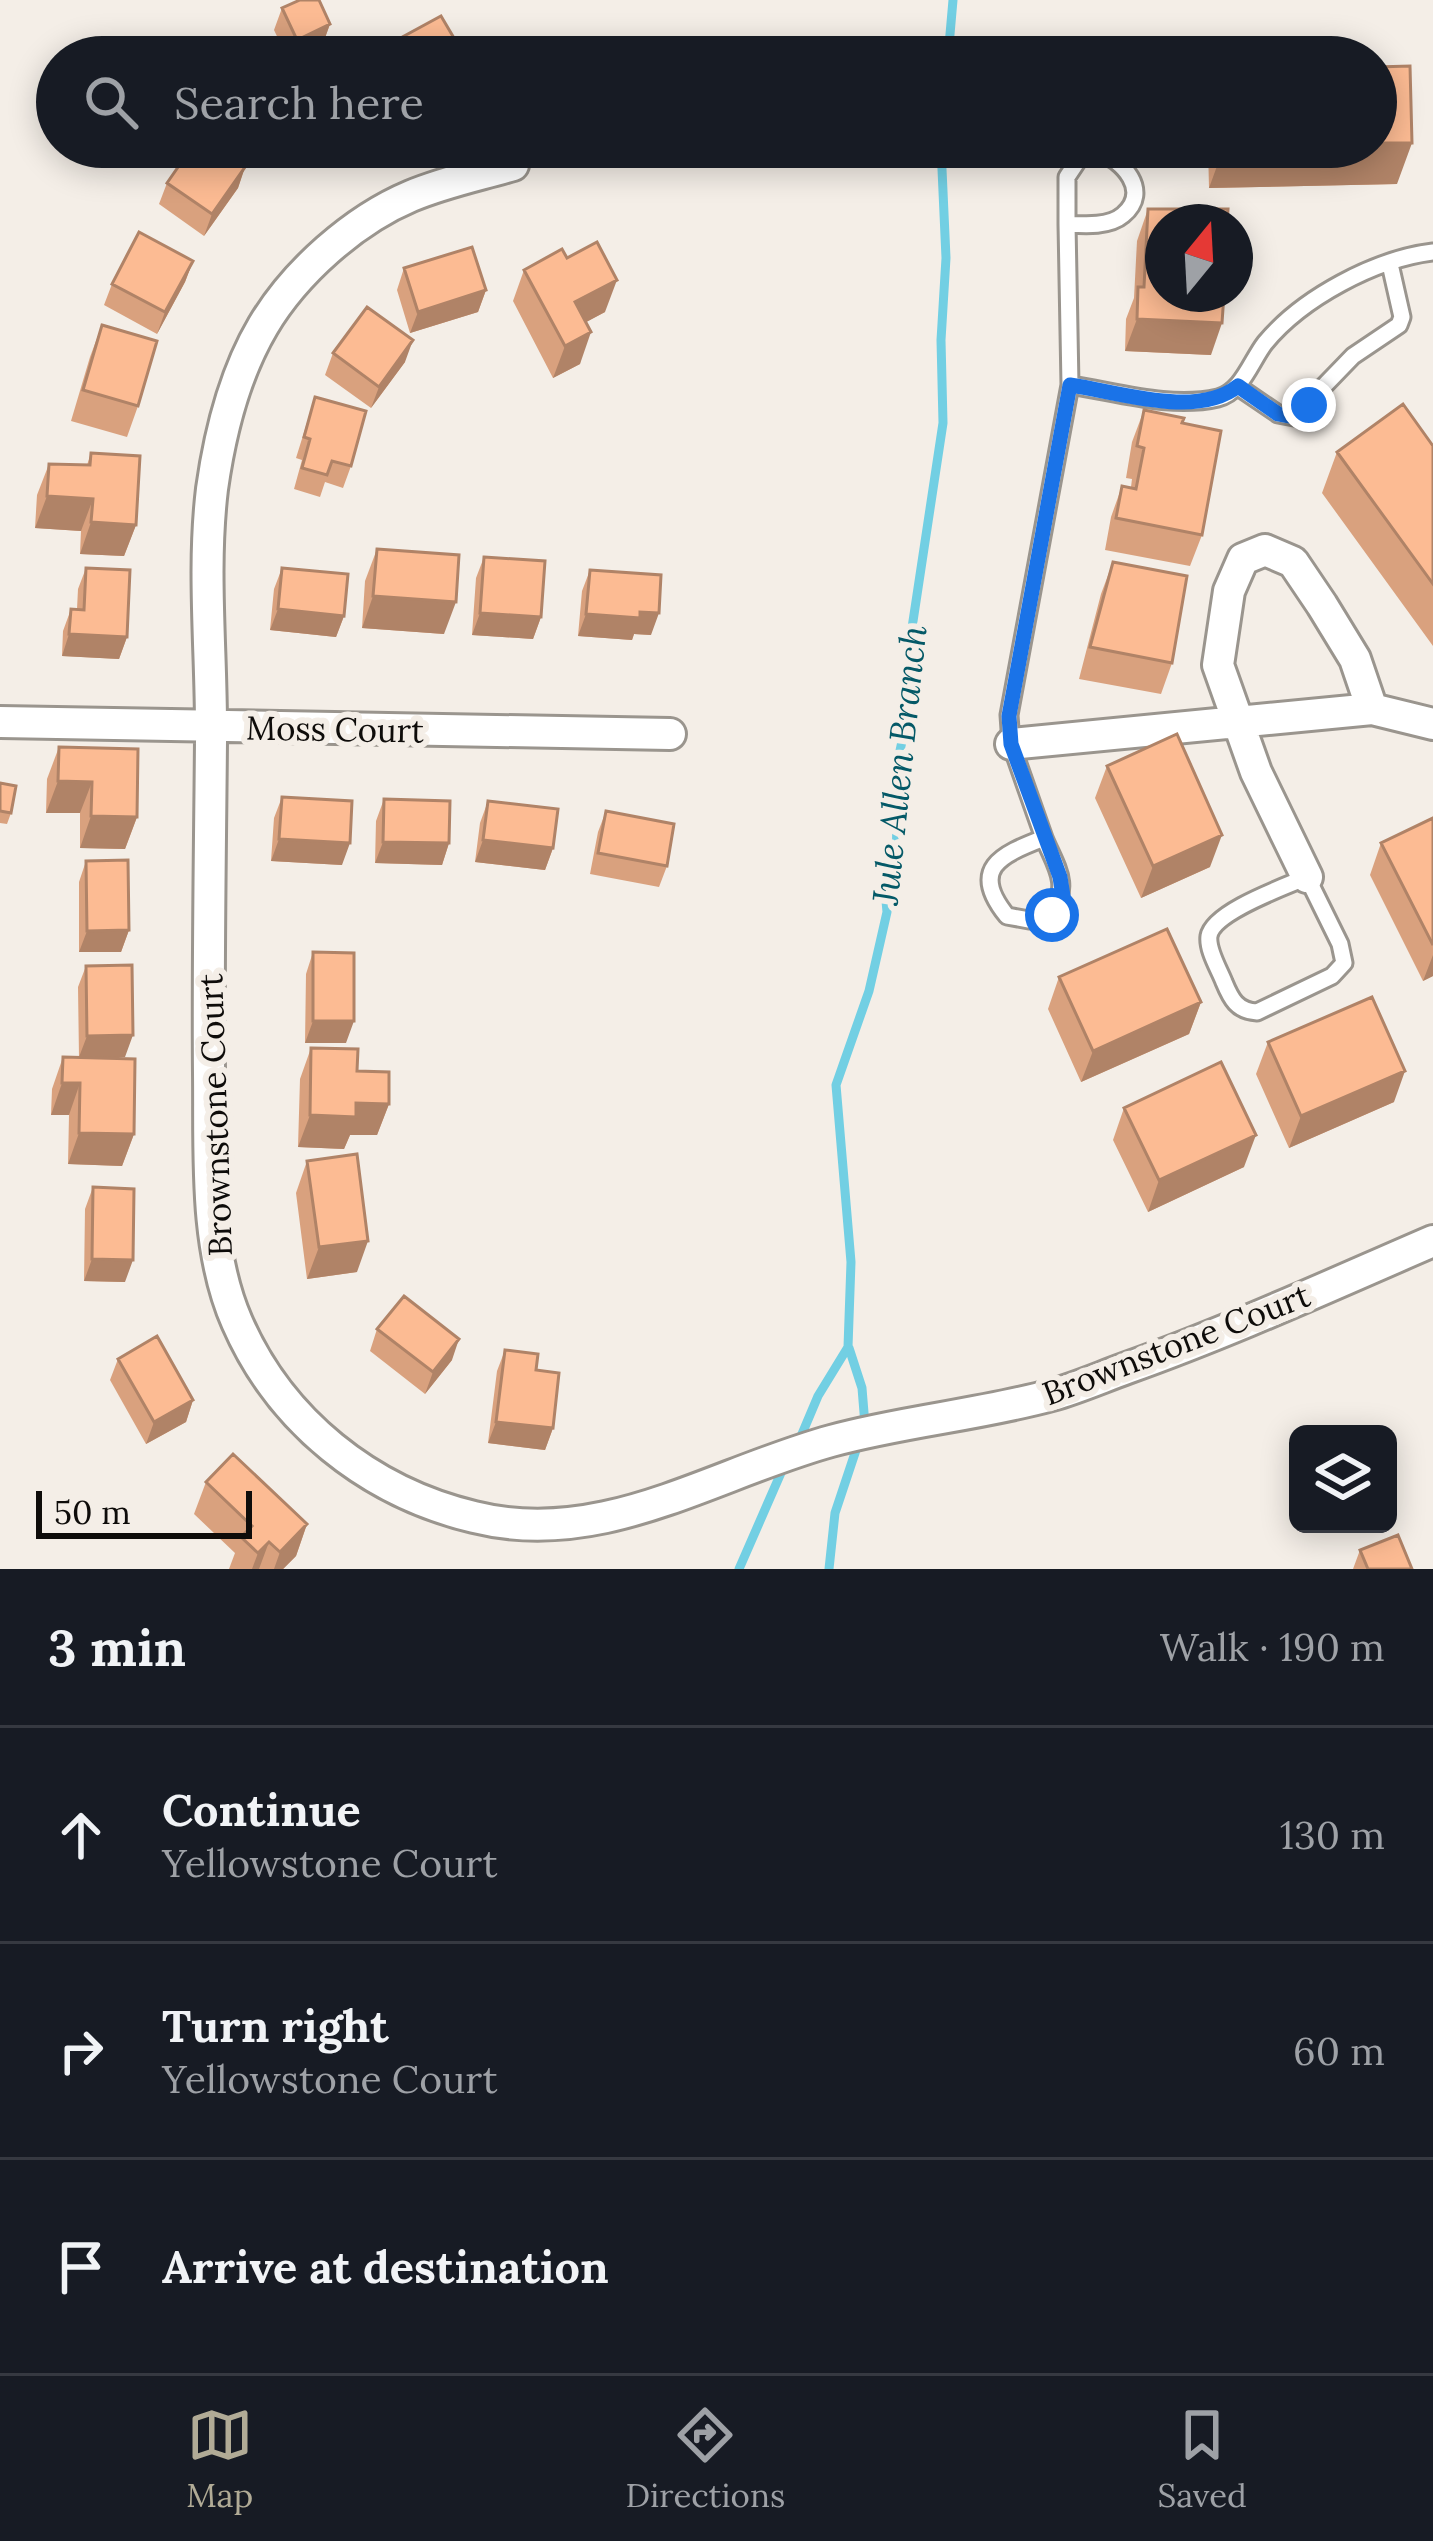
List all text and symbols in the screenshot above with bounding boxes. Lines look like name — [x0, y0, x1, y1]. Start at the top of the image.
search box — [36, 36, 1397, 168]
icon: search — [78, 69, 144, 135]
text: Search here — [174, 74, 424, 131]
north arrow — [1145, 204, 1253, 312]
route end — [1282, 378, 1336, 432]
water label: Jule Allen Branch — [861, 623, 937, 908]
street label: Moss Court — [246, 706, 425, 752]
route start — [1025, 888, 1079, 942]
street label: Brownstone Court — [189, 973, 241, 1257]
street label: Brownstone Court — [1036, 1274, 1316, 1414]
map controls — [1289, 1425, 1397, 1533]
button: layers — [1289, 1425, 1397, 1533]
scale bar — [36, 1485, 252, 1538]
text: 50 m — [54, 1491, 131, 1533]
text: 3 min — [48, 1615, 186, 1680]
text: Walk · 190 m — [1160, 1622, 1385, 1672]
text: Continue — [162, 1781, 361, 1838]
icon: ahead — [48, 1802, 114, 1868]
text: 130 m — [1280, 1810, 1385, 1860]
text: Yellowstone Court — [162, 1838, 497, 1888]
text: Turn right — [162, 1997, 389, 2054]
icon: right — [48, 2018, 114, 2084]
text: 60 m — [1293, 2026, 1385, 2076]
text: Yellowstone Court — [162, 2054, 497, 2104]
icon: arrive — [48, 2234, 114, 2300]
text: Arrive at destination — [162, 2238, 609, 2295]
tab: Map — [186, 2402, 253, 2516]
tab: Directions — [626, 2402, 785, 2516]
tab: Saved — [1158, 2402, 1247, 2516]

